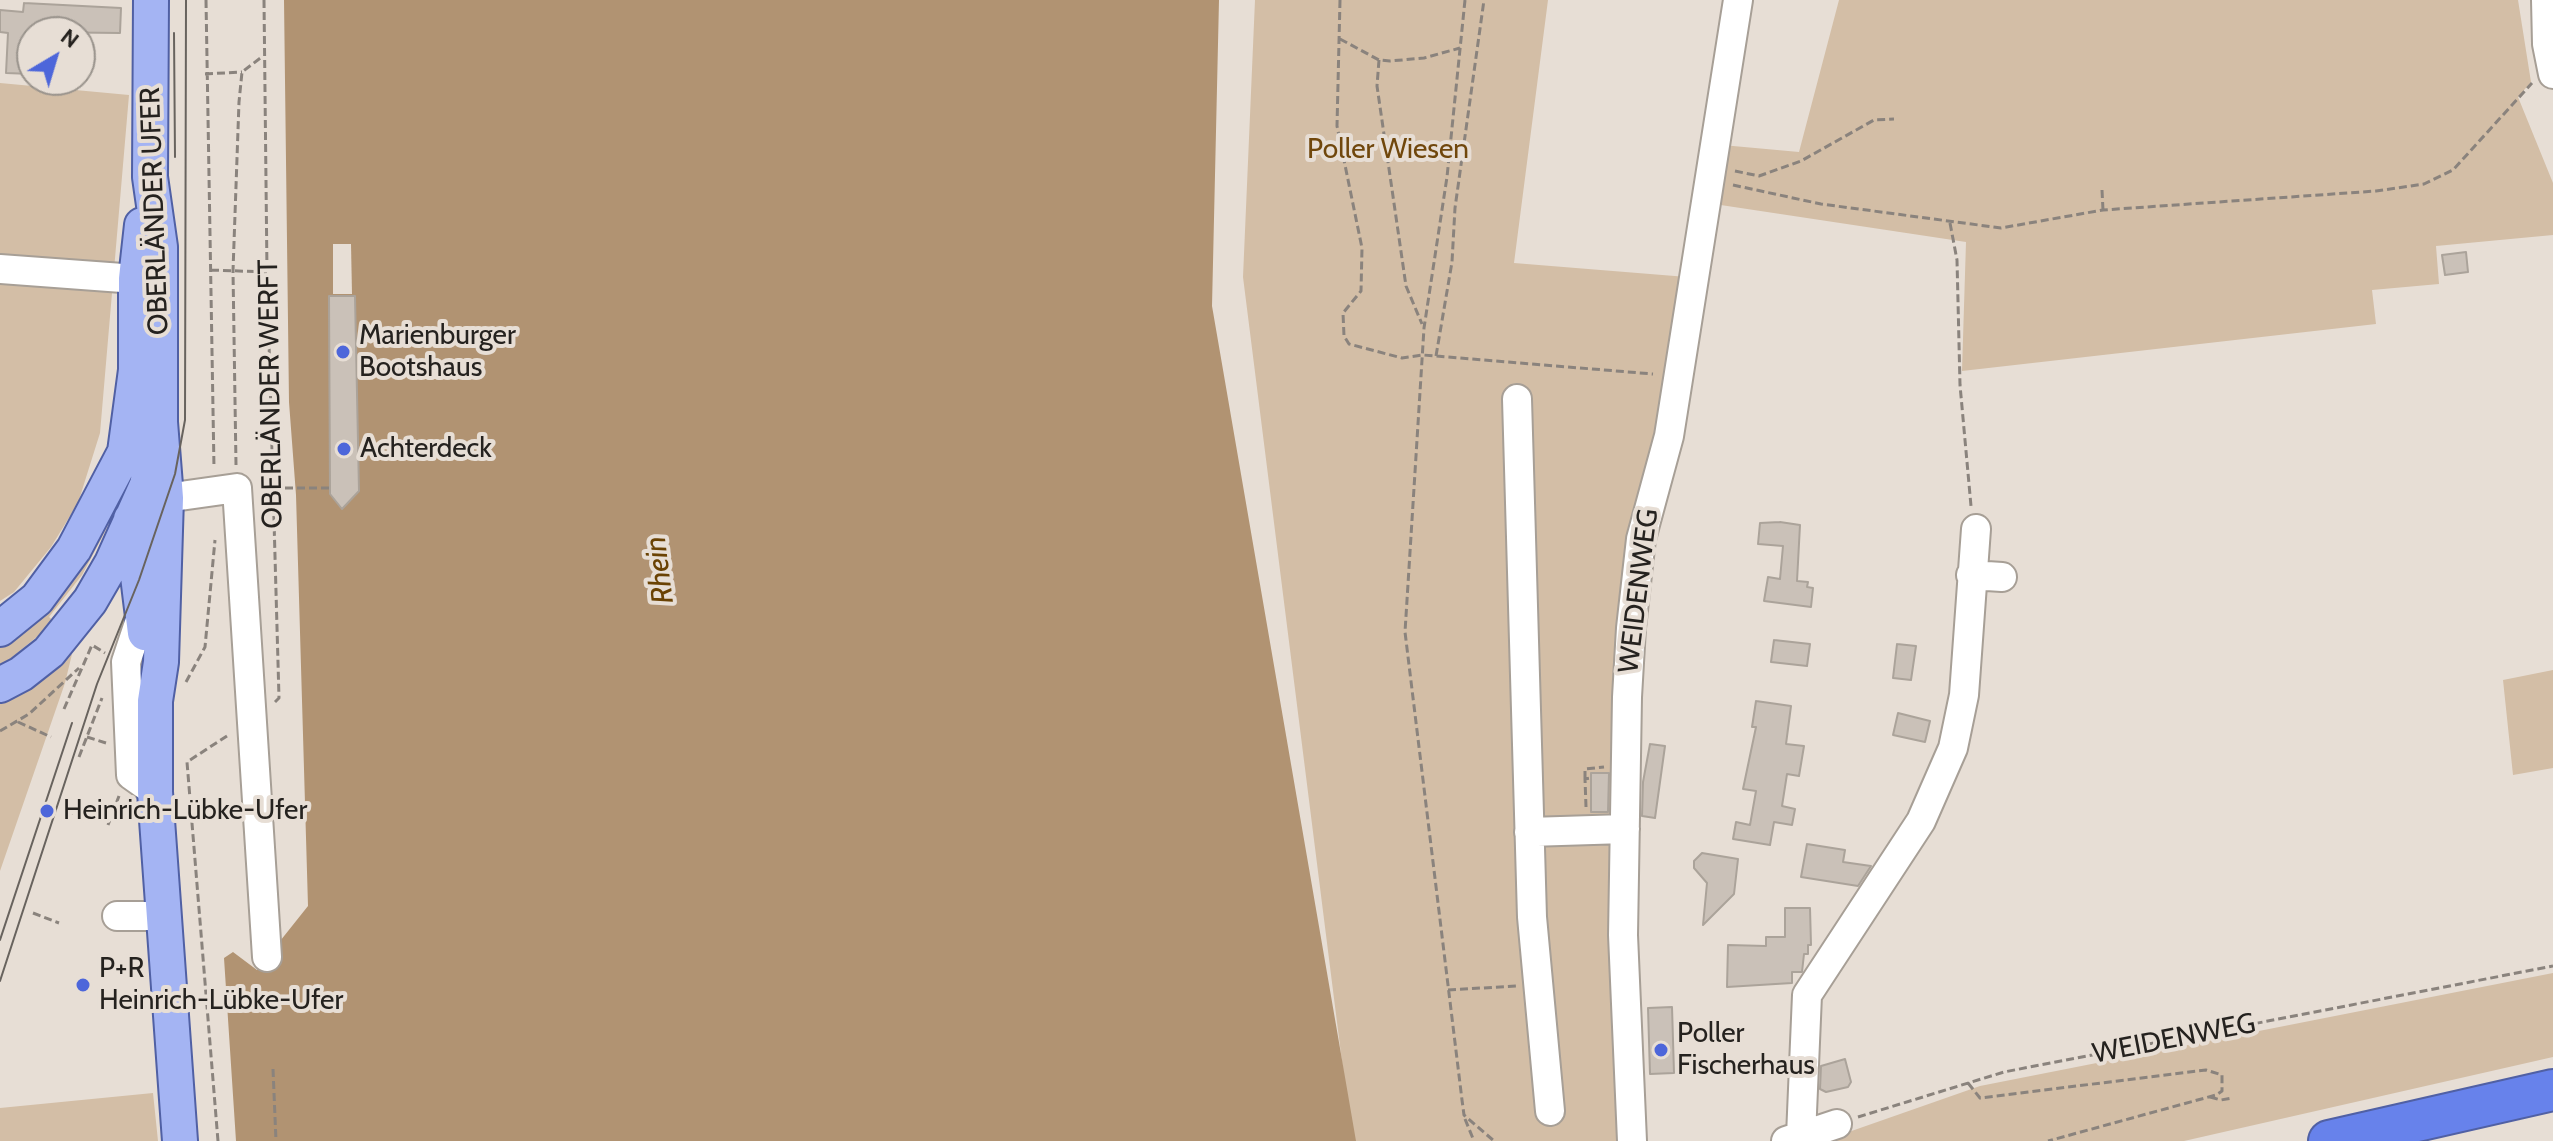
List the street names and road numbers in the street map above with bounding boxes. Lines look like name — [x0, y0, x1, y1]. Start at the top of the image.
street label: OBERLÄNDER UFER — [134, 86, 176, 336]
street label: OBERLÄNDER WERFT — [252, 259, 290, 529]
street label: WEIDENWEG — [1612, 507, 1666, 675]
street label: WEIDENWEG — [2090, 1007, 2258, 1071]

